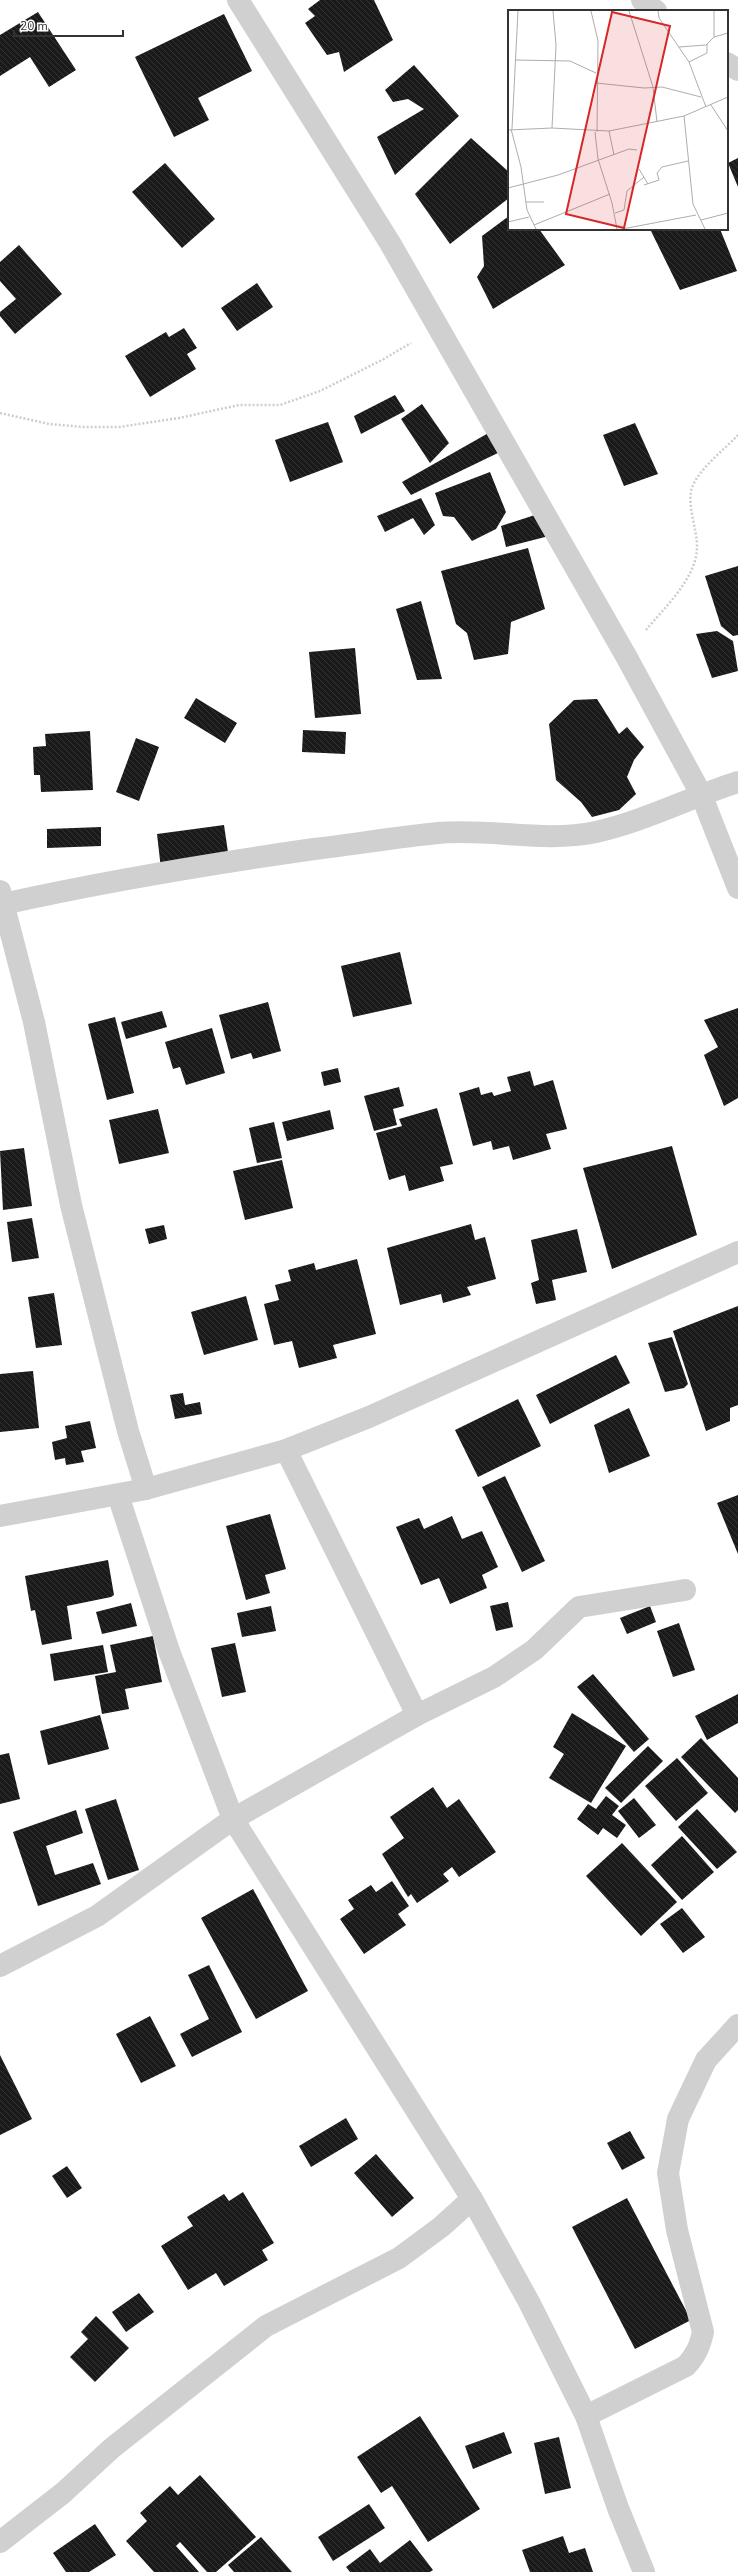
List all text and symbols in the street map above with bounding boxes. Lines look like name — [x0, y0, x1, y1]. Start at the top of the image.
inset map — [508, 10, 728, 230]
scale bar — [14, 12, 123, 38]
text: 20 m — [20, 18, 48, 34]

